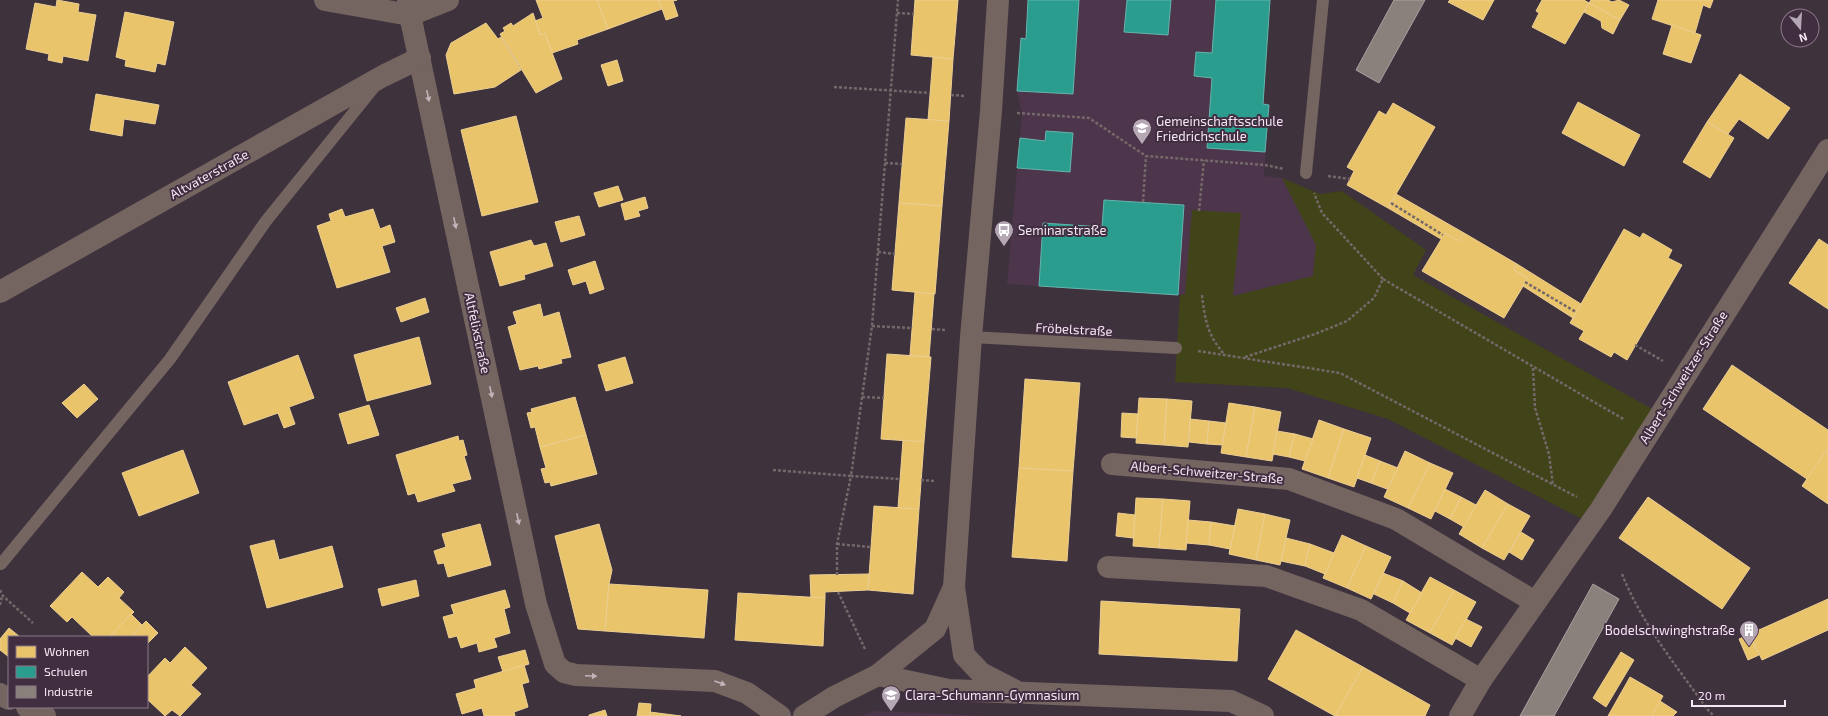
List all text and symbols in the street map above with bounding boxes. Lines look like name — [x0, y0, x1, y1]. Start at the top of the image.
north arrow — [1780, 8, 1820, 48]
text: N — [1797, 31, 1809, 45]
one-way arrow — [425, 90, 431, 102]
place label: Gemeinschaftsschule Friedrichschule — [1156, 113, 1283, 144]
school or university icon: Gemeinschaftsschule Friedrichschule — [1131, 117, 1153, 145]
street label: Altvaterstraße — [167, 146, 251, 202]
one-way arrow — [452, 217, 458, 230]
bus stop icon: Seminarstraße — [993, 219, 1015, 247]
place label: Seminarstraße — [1018, 222, 1106, 238]
street label: Altfelixstraße — [462, 291, 494, 375]
street label: Albert-Schweitzer-Straße — [1636, 308, 1730, 446]
street label: Fröbelstraße — [1035, 319, 1113, 339]
one-way arrow — [488, 385, 494, 398]
street label: Albert-Schweitzer-Straße — [1130, 457, 1284, 487]
one-way arrow — [515, 513, 521, 525]
building icon: Bodelschwinghstraße — [1738, 619, 1760, 647]
place label: Bodelschwinghstraße — [1605, 622, 1735, 638]
legend — [8, 636, 148, 708]
text: Wohnen — [44, 644, 89, 658]
text: Schulen — [44, 664, 87, 678]
one-way arrow — [585, 672, 597, 679]
one-way arrow — [715, 680, 727, 686]
scale bar — [1692, 682, 1785, 708]
text: Industrie — [44, 684, 93, 698]
school or university icon: Clara-Schumann-Gymnasium — [880, 684, 902, 712]
place label: Clara-Schumann-Gymnasium — [905, 687, 1079, 703]
text: 20 m — [1698, 688, 1725, 702]

